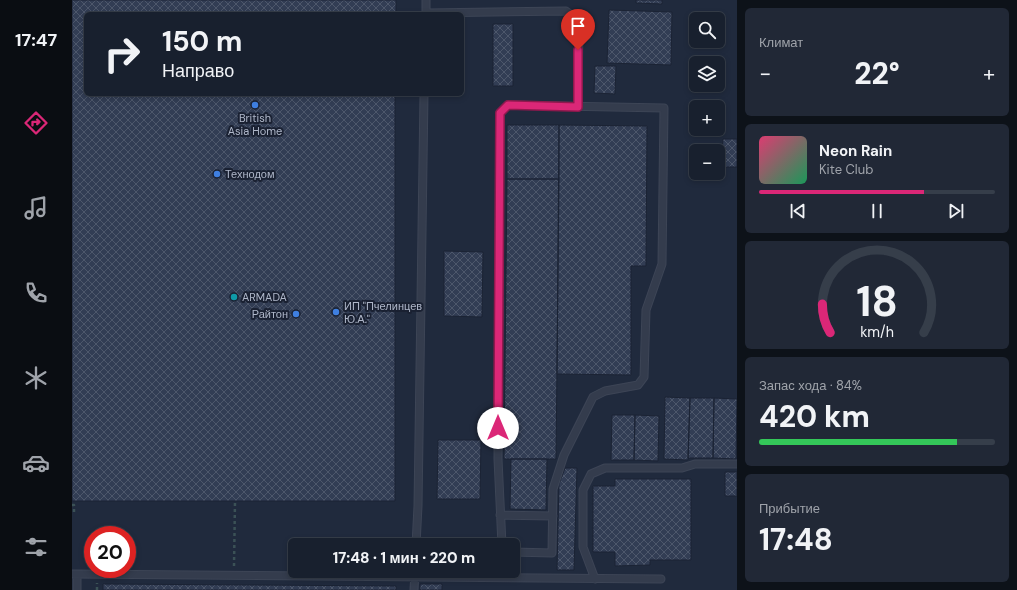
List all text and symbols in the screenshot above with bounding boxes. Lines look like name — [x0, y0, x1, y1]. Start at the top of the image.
pin — [561, 9, 595, 50]
map controls — [689, 12, 725, 180]
button: search — [689, 12, 725, 48]
icon: arrive — [567, 15, 589, 37]
text: 150 m — [162, 23, 242, 60]
text: 17:47 — [15, 28, 57, 52]
icon: right — [96, 28, 148, 80]
text: Климат — [759, 34, 803, 51]
text: 22° — [854, 54, 900, 93]
button: layers — [689, 56, 725, 92]
text: Направо — [162, 59, 234, 83]
text: − — [759, 59, 771, 88]
text: + — [983, 59, 995, 88]
marker: British Asia Home — [250, 100, 260, 110]
button: + — [689, 100, 725, 136]
icon: directions — [22, 109, 50, 137]
place label: British Asia Home — [228, 111, 282, 138]
text: Neon Rain — [819, 141, 892, 161]
button: − — [689, 144, 725, 180]
text: Kite Club — [819, 161, 873, 178]
place label: Технодом — [225, 167, 275, 181]
marker: Технодом — [212, 169, 222, 179]
icon: music — [22, 194, 50, 222]
icon: previous — [787, 200, 809, 222]
icon: pause — [866, 200, 888, 222]
icon: next — [945, 200, 967, 222]
text: 18 — [856, 275, 898, 329]
icon: phone — [22, 279, 50, 307]
place label: ARMADA — [242, 290, 287, 304]
marker: ARMADA — [229, 292, 239, 302]
place label: ИП "Пчелинцев Ю.А." — [344, 299, 422, 326]
place label: Райтон — [252, 307, 288, 321]
marker: ИП "Пчелинцев Ю.А." — [331, 307, 341, 317]
marker: Райтон — [291, 309, 301, 319]
text: km/h — [860, 323, 894, 341]
icon: climate — [22, 364, 50, 392]
text: Запас хода · 84% — [759, 377, 862, 394]
text: 420 km — [759, 397, 870, 436]
position arrow — [477, 407, 519, 449]
icon: car — [22, 449, 50, 477]
text: Прибытие — [759, 500, 820, 517]
text: 17:48 — [759, 520, 833, 559]
speed limit sign: 20 — [84, 526, 136, 578]
icon: filters — [22, 533, 50, 561]
text: 17:48 · 1 мин · 220 m — [333, 548, 475, 568]

